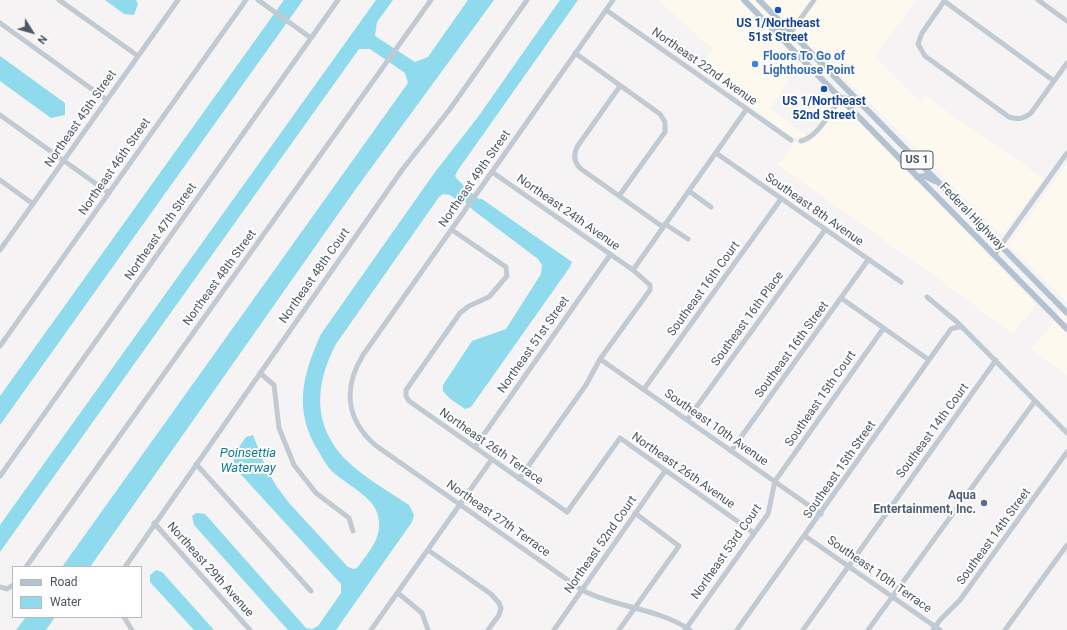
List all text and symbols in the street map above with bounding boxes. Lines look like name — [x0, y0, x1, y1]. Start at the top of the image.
marker: US 1/Northeast 51st Street — [773, 5, 783, 15]
north arrow — [12, 12, 52, 52]
place label: US 1/Northeast 51st Street — [736, 17, 820, 45]
street label: Northeast 22nd Avenue — [649, 25, 759, 109]
text: N — [34, 33, 50, 47]
place label: Floors To Go of Lighthouse Point — [763, 50, 855, 78]
marker: Floors To Go of Lighthouse Point — [750, 59, 760, 69]
street label: Northeast 45th Street — [42, 68, 120, 170]
marker: US 1/Northeast 52nd Street — [819, 84, 829, 94]
place label: US 1/Northeast 52nd Street — [782, 95, 866, 123]
street label: Northeast 46th Street — [76, 116, 154, 218]
street label: Northeast 49th Street — [436, 128, 514, 230]
road number: US 1 — [901, 151, 933, 169]
street label: Southeast 8th Avenue — [762, 171, 866, 249]
street label: Northeast 24th Avenue — [514, 172, 622, 254]
street label: Federal Highway — [936, 180, 1008, 254]
street label: Northeast 47th Street — [122, 181, 200, 283]
street label: Northeast 48th Court — [277, 226, 353, 326]
street label: Northeast 48th Street — [180, 227, 260, 329]
street label: Southeast 16th Court — [665, 239, 743, 339]
street label: Southeast 16th Place — [709, 269, 787, 369]
street label: Northeast 51st Street — [495, 294, 573, 396]
street label: Southeast 16th Street — [752, 299, 832, 401]
street label: Southeast 15th Court — [783, 348, 859, 450]
street label: Southeast 14th Court — [894, 381, 972, 481]
street label: Southeast 10th Avenue — [661, 387, 771, 469]
street label: Northeast 26th Terrace — [436, 406, 546, 488]
street label: Southeast 15th Street — [801, 418, 879, 522]
street label: Northeast 26th Avenue — [629, 430, 737, 512]
water label: Poinsettia Waterway — [220, 446, 276, 477]
street label: Northeast 27th Terrace — [443, 478, 553, 560]
street label: Southeast 14th Street — [954, 486, 1034, 588]
place label: Aqua Entertainment, Inc. — [873, 489, 976, 517]
street label: Northeast 52nd Court — [562, 493, 640, 597]
marker: Aqua Entertainment, Inc. — [979, 498, 989, 508]
street label: Northeast 53rd Court — [689, 502, 765, 602]
street label: Northeast 29th Avenue — [164, 520, 256, 620]
street label: Southeast 10th Terrace — [824, 534, 934, 616]
legend — [12, 566, 142, 618]
text: Road — [50, 575, 78, 589]
text: Water — [50, 595, 81, 609]

